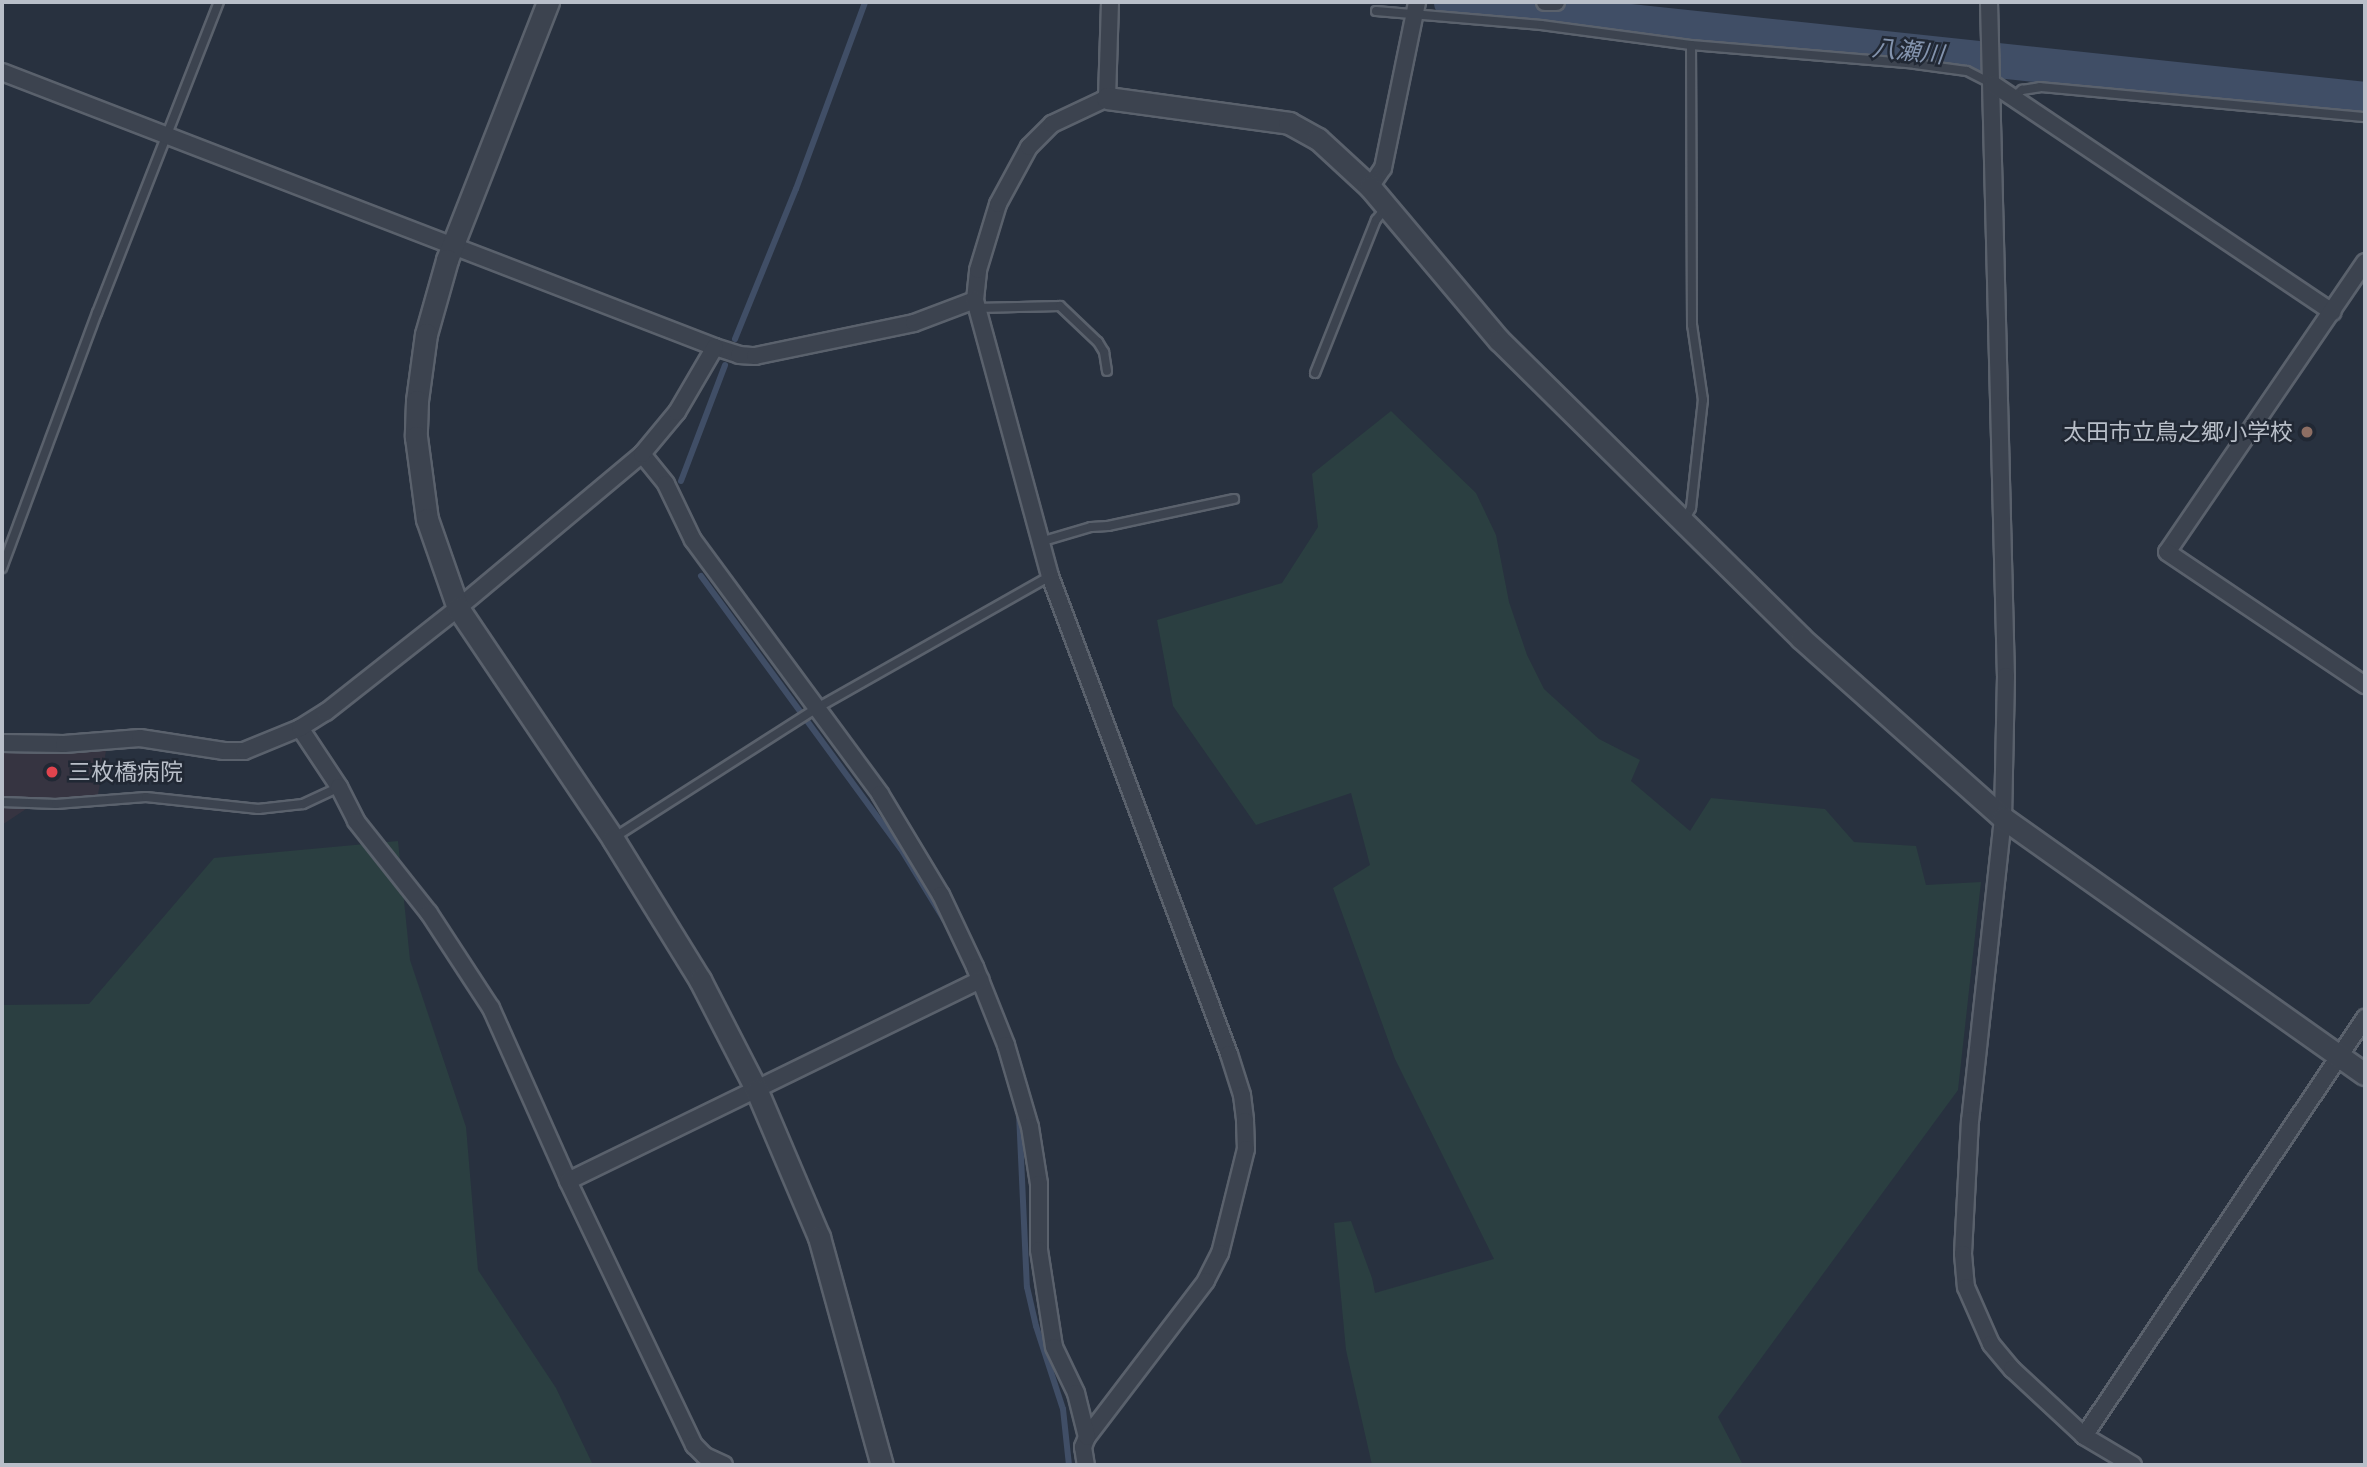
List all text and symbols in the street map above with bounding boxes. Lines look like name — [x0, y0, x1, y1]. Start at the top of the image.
water label: 八瀬川 — [1871, 33, 1945, 69]
place label: 太田市立鳥之郷小学校 — [2063, 418, 2293, 446]
marker: 太田市立鳥之郷小学校 — [2299, 424, 2315, 440]
place label: 三枚橋病院 — [68, 758, 183, 786]
marker: 三枚橋病院 — [42, 762, 62, 782]

